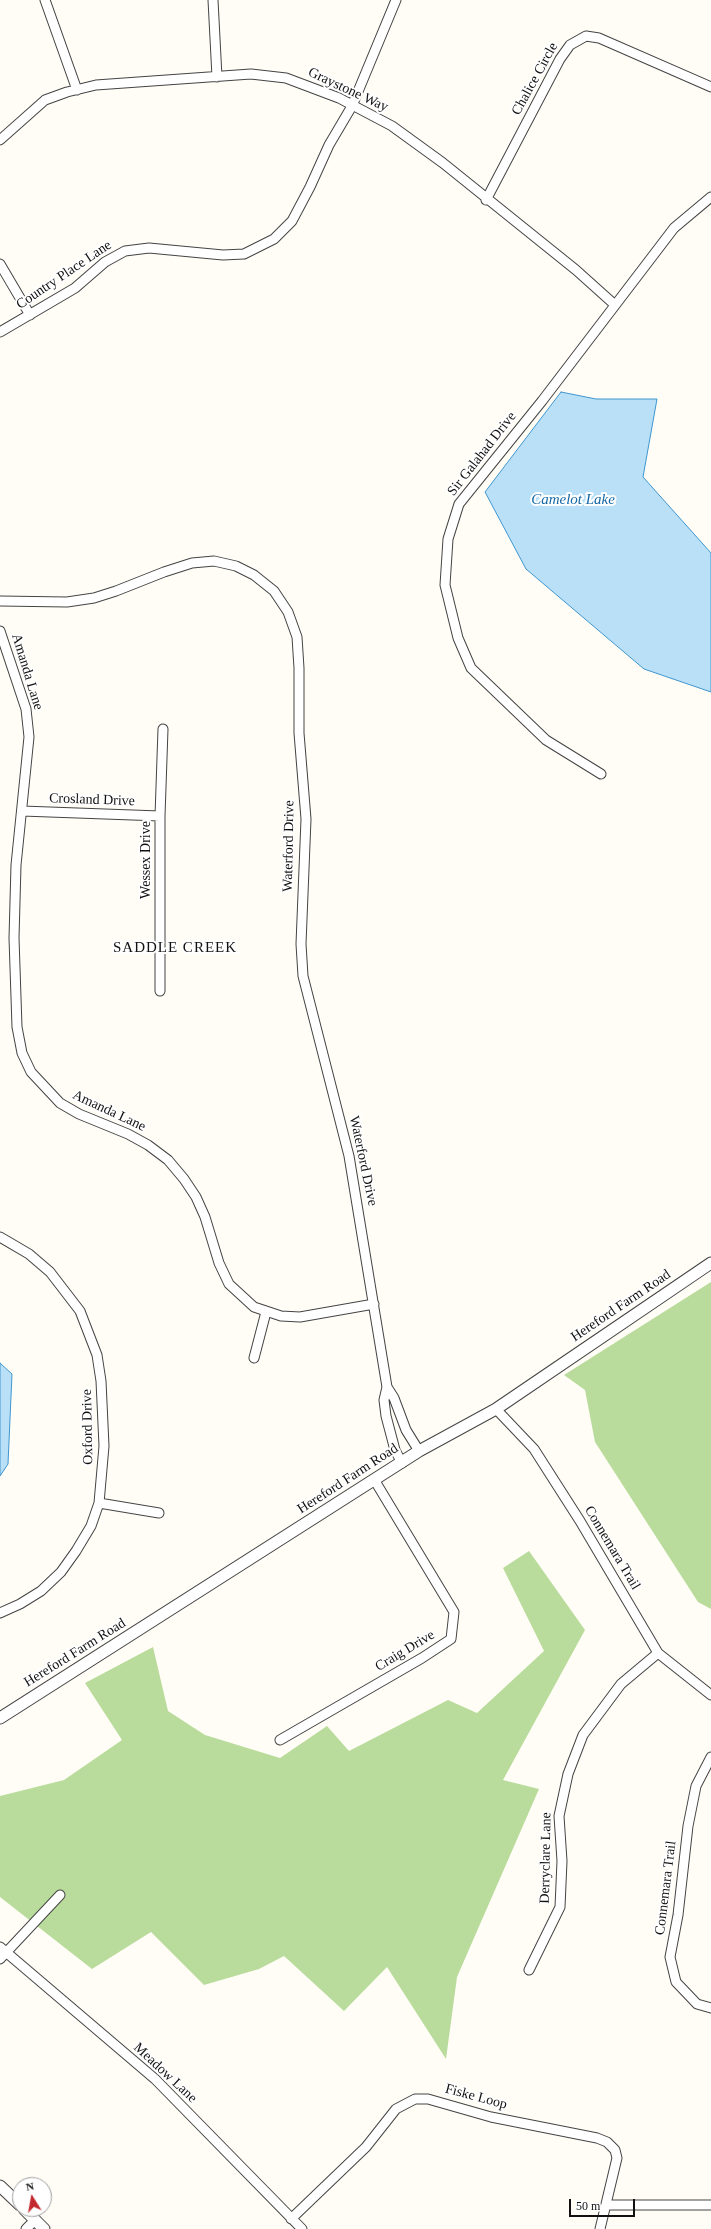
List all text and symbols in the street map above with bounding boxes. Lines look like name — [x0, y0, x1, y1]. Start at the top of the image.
street label: Chalice Circle — [508, 40, 562, 118]
street label: Graystone Way — [305, 64, 391, 116]
street label: Country Place Lane — [13, 237, 115, 313]
street label: Sir Galahad Drive — [444, 409, 520, 499]
water label: Camelot Lake — [531, 491, 615, 509]
street label: Amanda Lane — [7, 632, 47, 712]
street label: Crosland Drive — [49, 790, 135, 810]
street label: Waterford Drive — [280, 800, 298, 892]
street label: Wessex Drive — [138, 821, 154, 899]
district label: SADDLE CREEK — [113, 939, 237, 957]
street label: Amanda Lane — [70, 1087, 148, 1135]
street label: Waterford Drive — [345, 1114, 381, 1208]
street label: Hereford Farm Road — [568, 1266, 674, 1346]
street label: Oxford Drive — [79, 1389, 97, 1465]
street label: Hereford Farm Road — [295, 1440, 401, 1518]
street label: Connemara Trail — [580, 1503, 644, 1593]
street label: Hereford Farm Road — [21, 1615, 129, 1691]
street label: Craig Drive — [372, 1627, 438, 1675]
street label: Derryclare Lane — [537, 1812, 555, 1904]
street label: Connemara Trail — [652, 1840, 680, 1936]
street label: Meadow Lane — [130, 2039, 200, 2107]
street label: Fiske Loop — [443, 2081, 509, 2113]
north arrow — [12, 2177, 52, 2217]
text: N — [25, 2180, 35, 2193]
scale bar — [571, 2191, 637, 2217]
text: 50 m — [576, 2199, 600, 2213]

